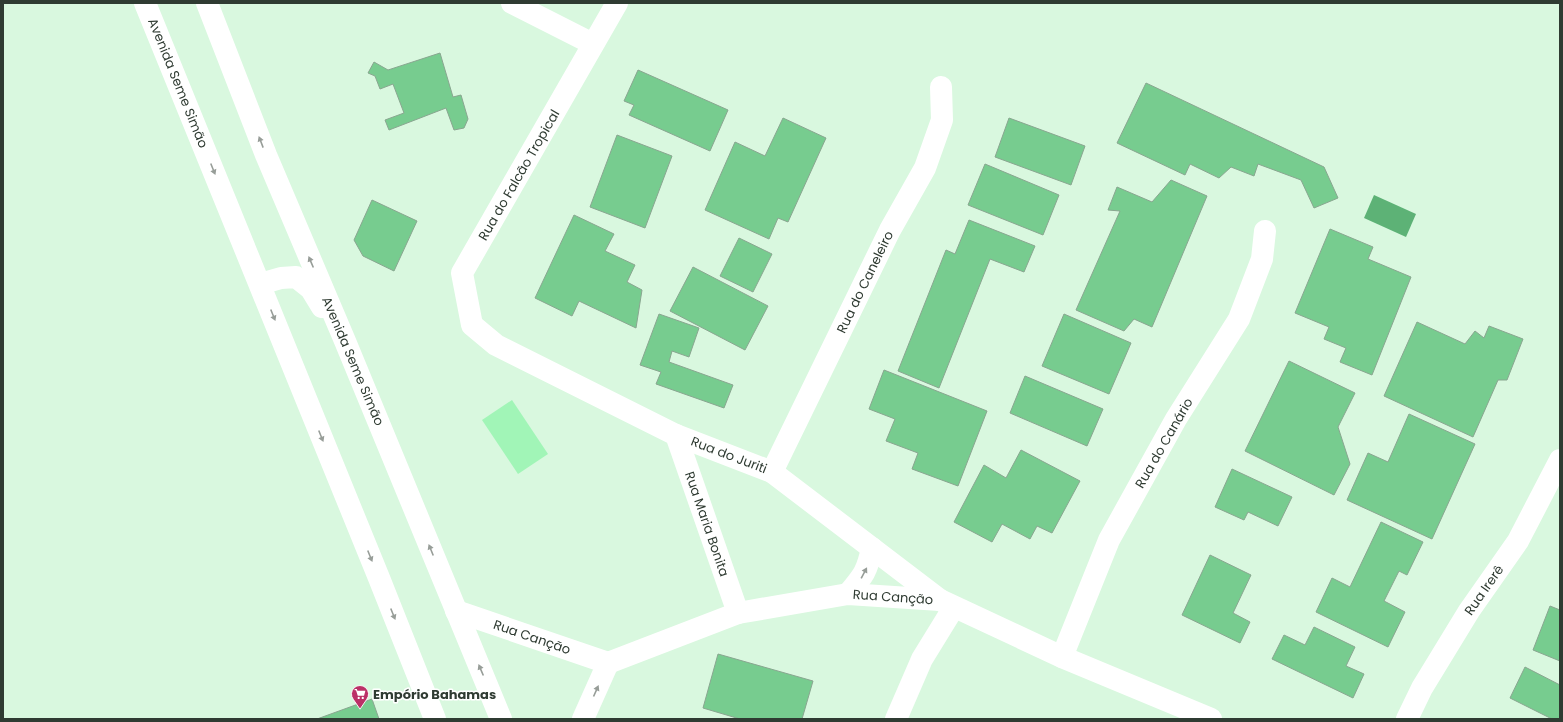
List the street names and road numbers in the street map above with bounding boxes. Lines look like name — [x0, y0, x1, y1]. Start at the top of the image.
street label: Avenida Seme Simão — [143, 15, 213, 151]
street label: Rua do Falcão Tropical — [474, 106, 564, 244]
street label: Rua do Caneleiro — [832, 228, 898, 336]
street label: Avenida Seme Simão — [317, 293, 389, 429]
street label: Rua do Canário — [1130, 394, 1198, 492]
street label: Rua do Juriti — [688, 432, 770, 478]
street label: Rua Maria Bonita — [680, 469, 734, 579]
street label: Rua Irerê — [1460, 561, 1508, 619]
street label: Rua Canção — [852, 585, 934, 609]
street label: Rua Canção — [491, 615, 573, 659]

